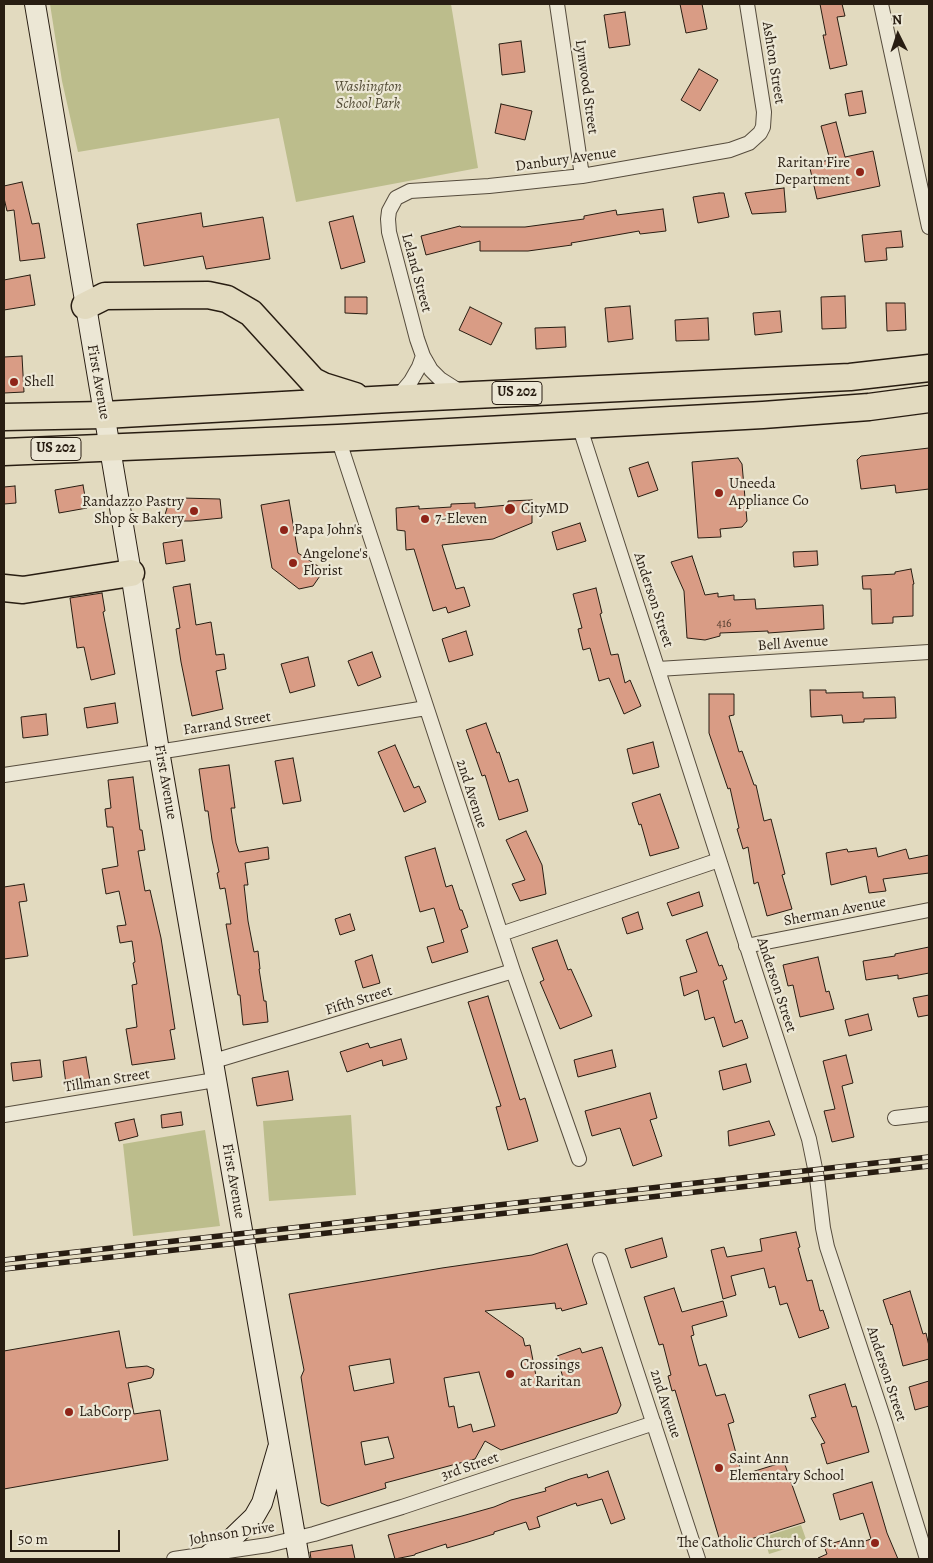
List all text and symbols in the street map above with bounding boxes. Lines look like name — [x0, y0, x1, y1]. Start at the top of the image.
north arrow — [873, 10, 923, 60]
text: N — [891, 10, 903, 29]
street label: Ashton Street — [758, 20, 788, 106]
street label: Lynwood Street — [570, 39, 602, 135]
park label: Washington School Park — [334, 78, 402, 113]
street label: Danbury Avenue — [514, 144, 618, 176]
place label: Raritan Fire Department — [775, 154, 850, 189]
marker: Raritan Fire Department — [854, 166, 866, 178]
street label: Leland Street — [397, 231, 435, 315]
street label: First Avenue — [83, 343, 113, 421]
place label: Shell — [24, 373, 54, 391]
marker: Shell — [8, 376, 20, 388]
road number: US 202 — [492, 382, 542, 404]
road number: US 202 — [31, 438, 81, 460]
place label: Uneeda Appliance Co — [729, 475, 809, 510]
marker: Uneeda Appliance Co — [713, 487, 725, 499]
place label: Randazzo Pastry Shop & Bakery — [82, 493, 184, 528]
place label: CityMD — [521, 500, 569, 518]
marker: CityMD — [503, 502, 517, 516]
marker: Randazzo Pastry Shop & Bakery — [188, 505, 200, 517]
place label: 7-Eleven — [435, 510, 487, 528]
marker: 7-Eleven — [419, 513, 431, 525]
place label: Papa John's — [294, 521, 362, 539]
marker: Papa John's — [278, 524, 290, 536]
place label: Angelone's Florist — [303, 545, 368, 580]
street label: Anderson Street — [629, 550, 677, 650]
marker: Angelone's Florist — [287, 557, 299, 569]
house number: 416 — [716, 617, 732, 631]
street label: Bell Avenue — [757, 633, 829, 655]
street label: Farrand Street — [182, 708, 272, 740]
street label: First Avenue — [150, 743, 180, 821]
street label: 2nd Avenue — [451, 757, 491, 831]
street label: Sherman Avenue — [782, 893, 888, 931]
street label: Anderson Street — [752, 935, 800, 1035]
street label: Fifth Street — [323, 982, 395, 1020]
street label: Tillman Street — [63, 1065, 151, 1097]
street label: First Avenue — [218, 1142, 248, 1220]
street label: Anderson Street — [862, 1324, 910, 1424]
place label: Crossings at Raritan — [520, 1356, 581, 1391]
street label: 2nd Avenue — [645, 1367, 685, 1441]
marker: Crossings at Raritan — [504, 1368, 516, 1380]
place label: LabCorp — [79, 1403, 131, 1421]
marker: LabCorp — [63, 1406, 75, 1418]
street label: 3rd Street — [439, 1449, 501, 1485]
place label: Saint Ann Elementary School — [729, 1450, 844, 1485]
marker: Saint Ann Elementary School — [713, 1462, 725, 1474]
street label: Johnson Drive — [188, 1518, 276, 1550]
scale bar — [12, 1520, 122, 1552]
text: 50 m — [18, 1529, 48, 1549]
place label: The Catholic Church of St. Ann — [677, 1534, 865, 1552]
marker: The Catholic Church of St. Ann — [869, 1537, 881, 1549]

